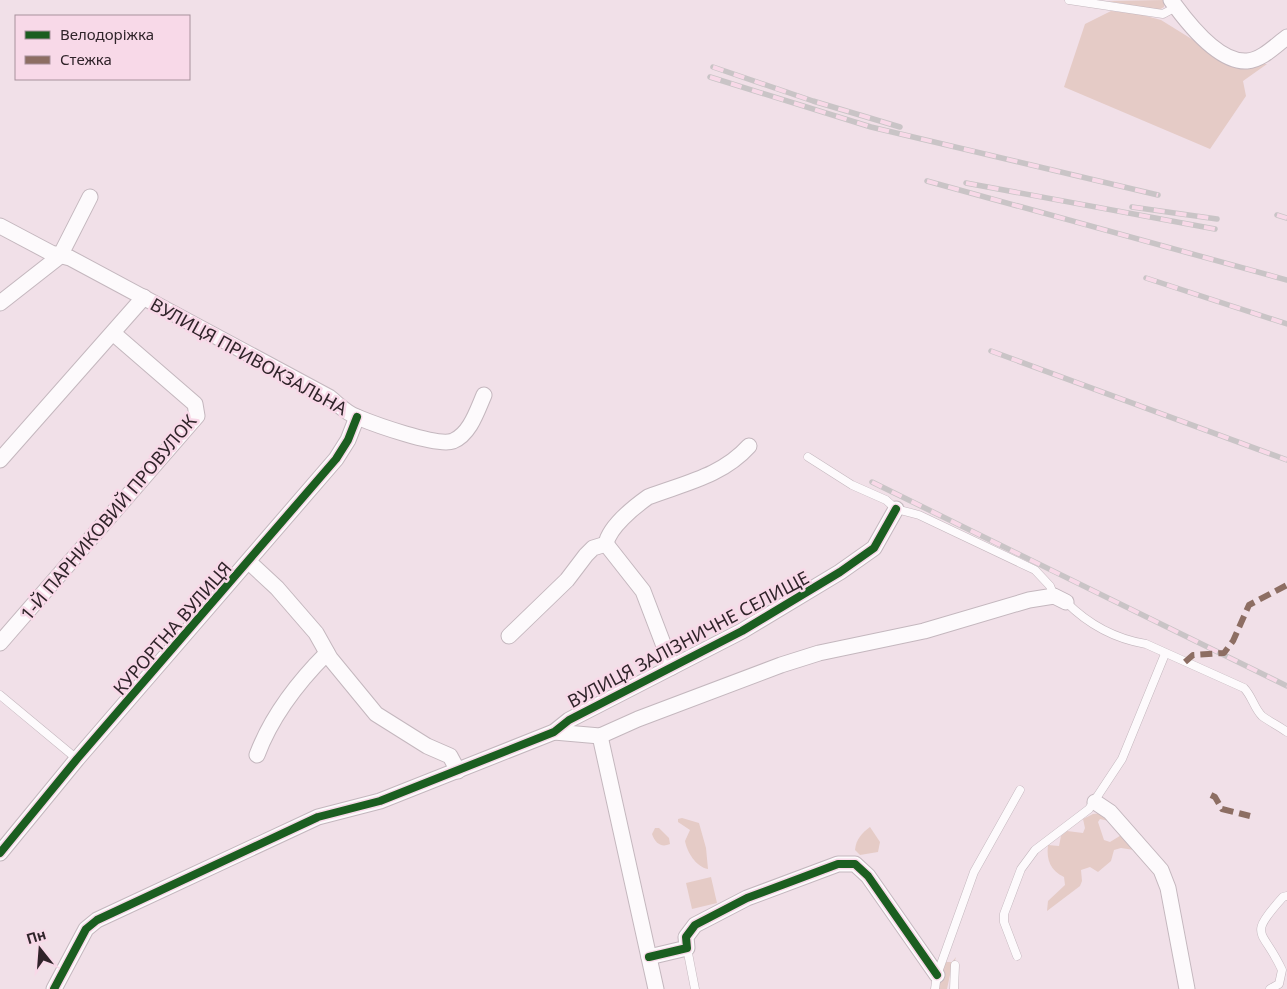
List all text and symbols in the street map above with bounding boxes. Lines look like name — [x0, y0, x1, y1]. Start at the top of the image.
legend — [15, 15, 190, 80]
text: Велодоріжка — [60, 24, 154, 44]
text: Стежка — [60, 49, 112, 69]
street label: ВУЛИЦЯ ПРИВОКЗАЛЬНА — [146, 292, 352, 420]
street label: 1-Й ПАРНИКОВИЙ ПРОВУЛОК — [15, 409, 202, 625]
street label: КУРОРТНА ВУЛИЦЯ — [107, 556, 237, 700]
street label: ВУЛИЦЯ ЗАЛІЗНИЧНЕ СЕЛИЩЕ — [563, 565, 813, 713]
north arrow — [15, 924, 65, 974]
text: Пн — [24, 924, 48, 948]

